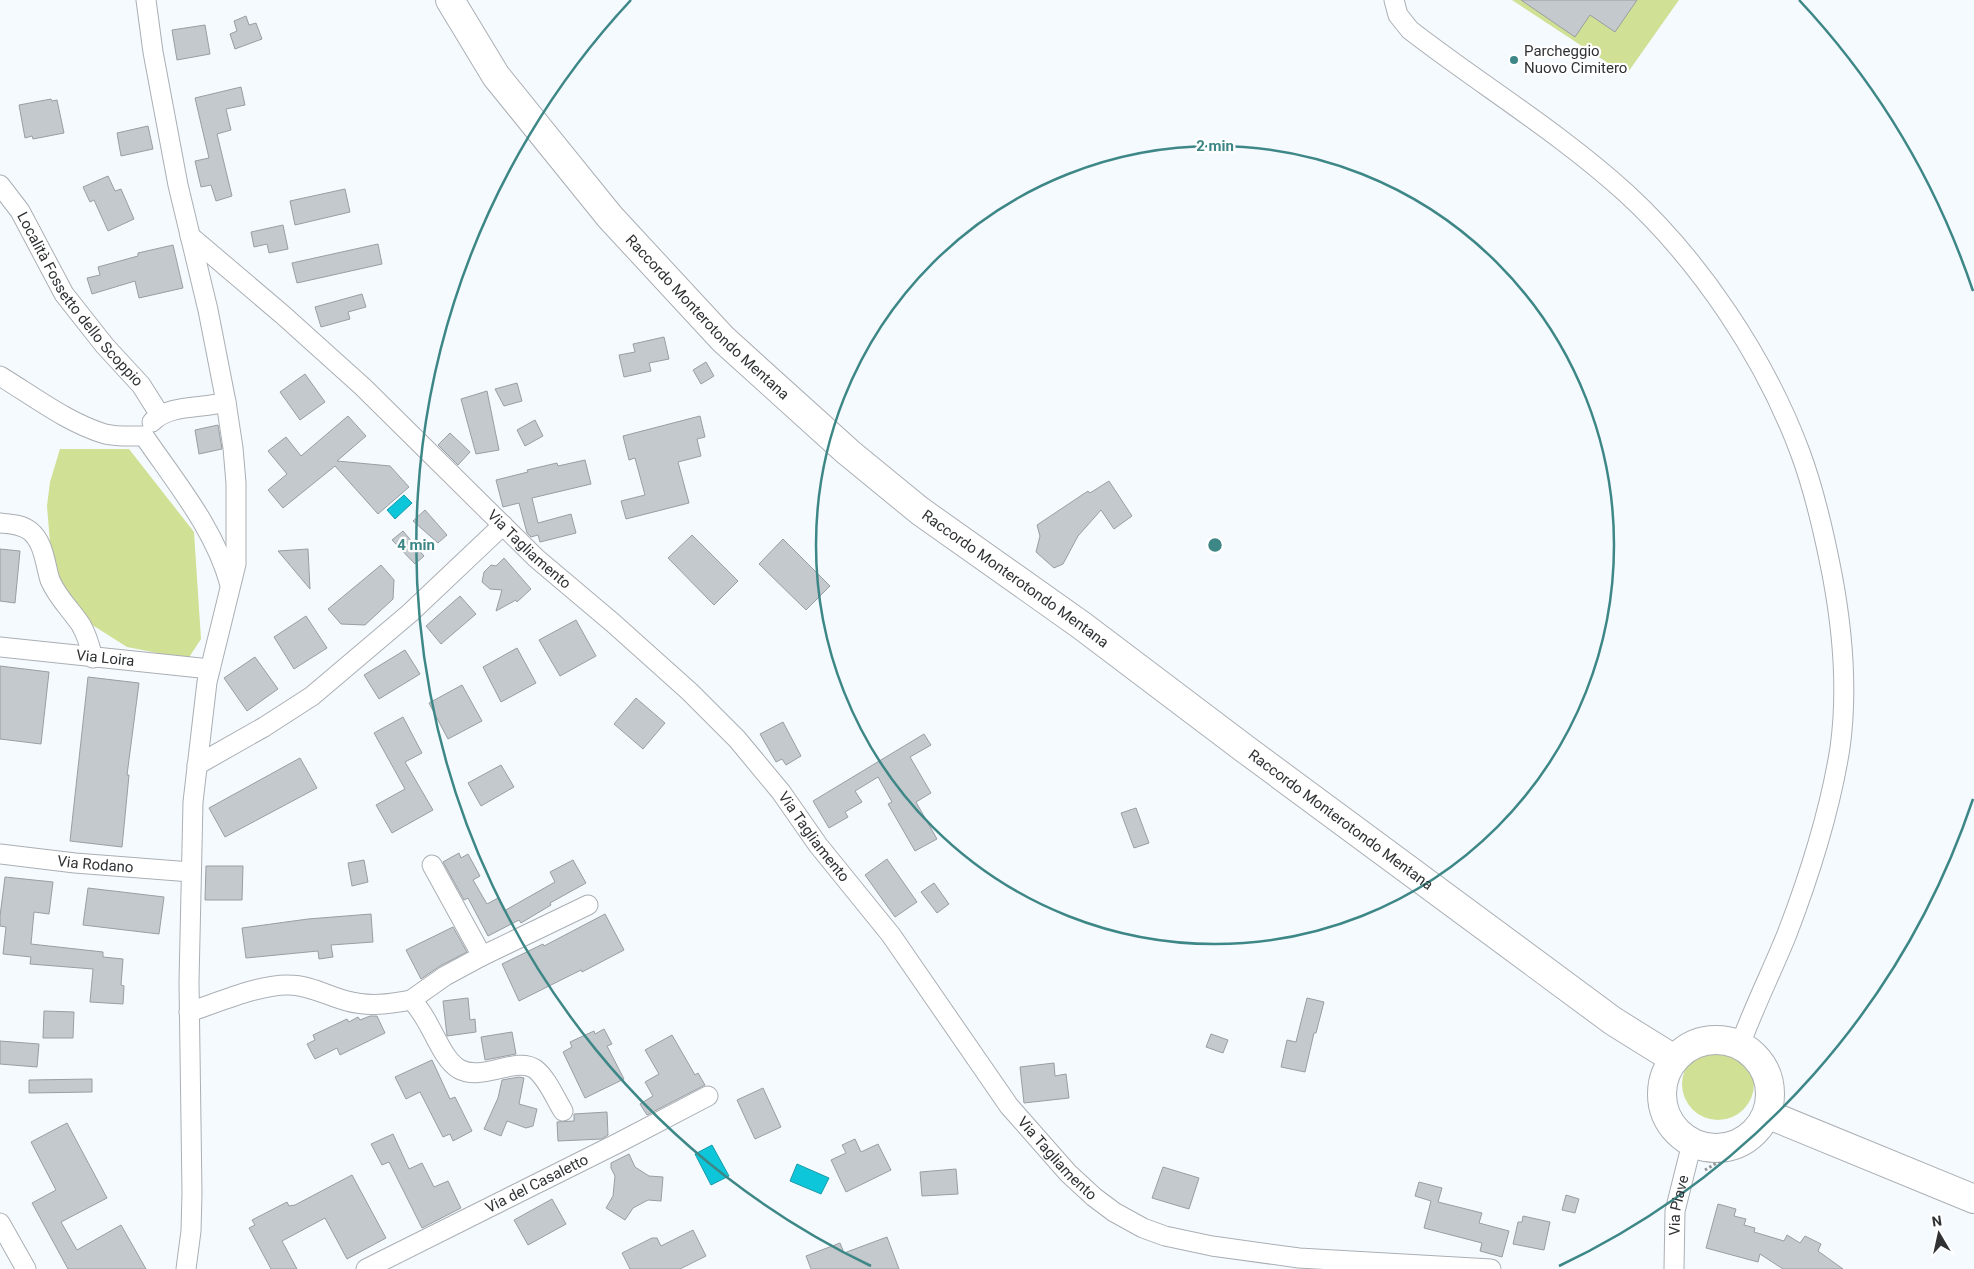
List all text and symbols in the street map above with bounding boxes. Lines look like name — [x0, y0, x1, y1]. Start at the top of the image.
place label: Parcheggio Nuovo Cimitero — [1524, 42, 1627, 77]
marker: Parcheggio Nuovo Cimitero — [1508, 54, 1520, 66]
text: 2 min — [1196, 137, 1234, 155]
street label: Località Fossetto dello Scoppio — [13, 209, 147, 390]
street label: Raccordo Monterotondo Mentana — [622, 231, 793, 403]
street label: Via Tagliamento — [484, 506, 575, 593]
street label: Raccordo Monterotondo Mentana — [918, 506, 1112, 652]
text: 4 min — [397, 536, 435, 554]
centre of rings — [1206, 536, 1224, 554]
street label: Via Loira — [75, 646, 135, 670]
street label: Raccordo Monterotondo Mentana — [1245, 746, 1437, 894]
street label: Via Tagliamento — [775, 788, 853, 885]
street label: Via Rodano — [56, 852, 134, 877]
street label: Via Tagliamento — [1014, 1113, 1101, 1204]
street label: Via del Casaletto — [482, 1150, 591, 1217]
street label: Via Piave — [1666, 1173, 1693, 1236]
north arrow — [1914, 1209, 1964, 1259]
text: N — [1931, 1212, 1943, 1230]

